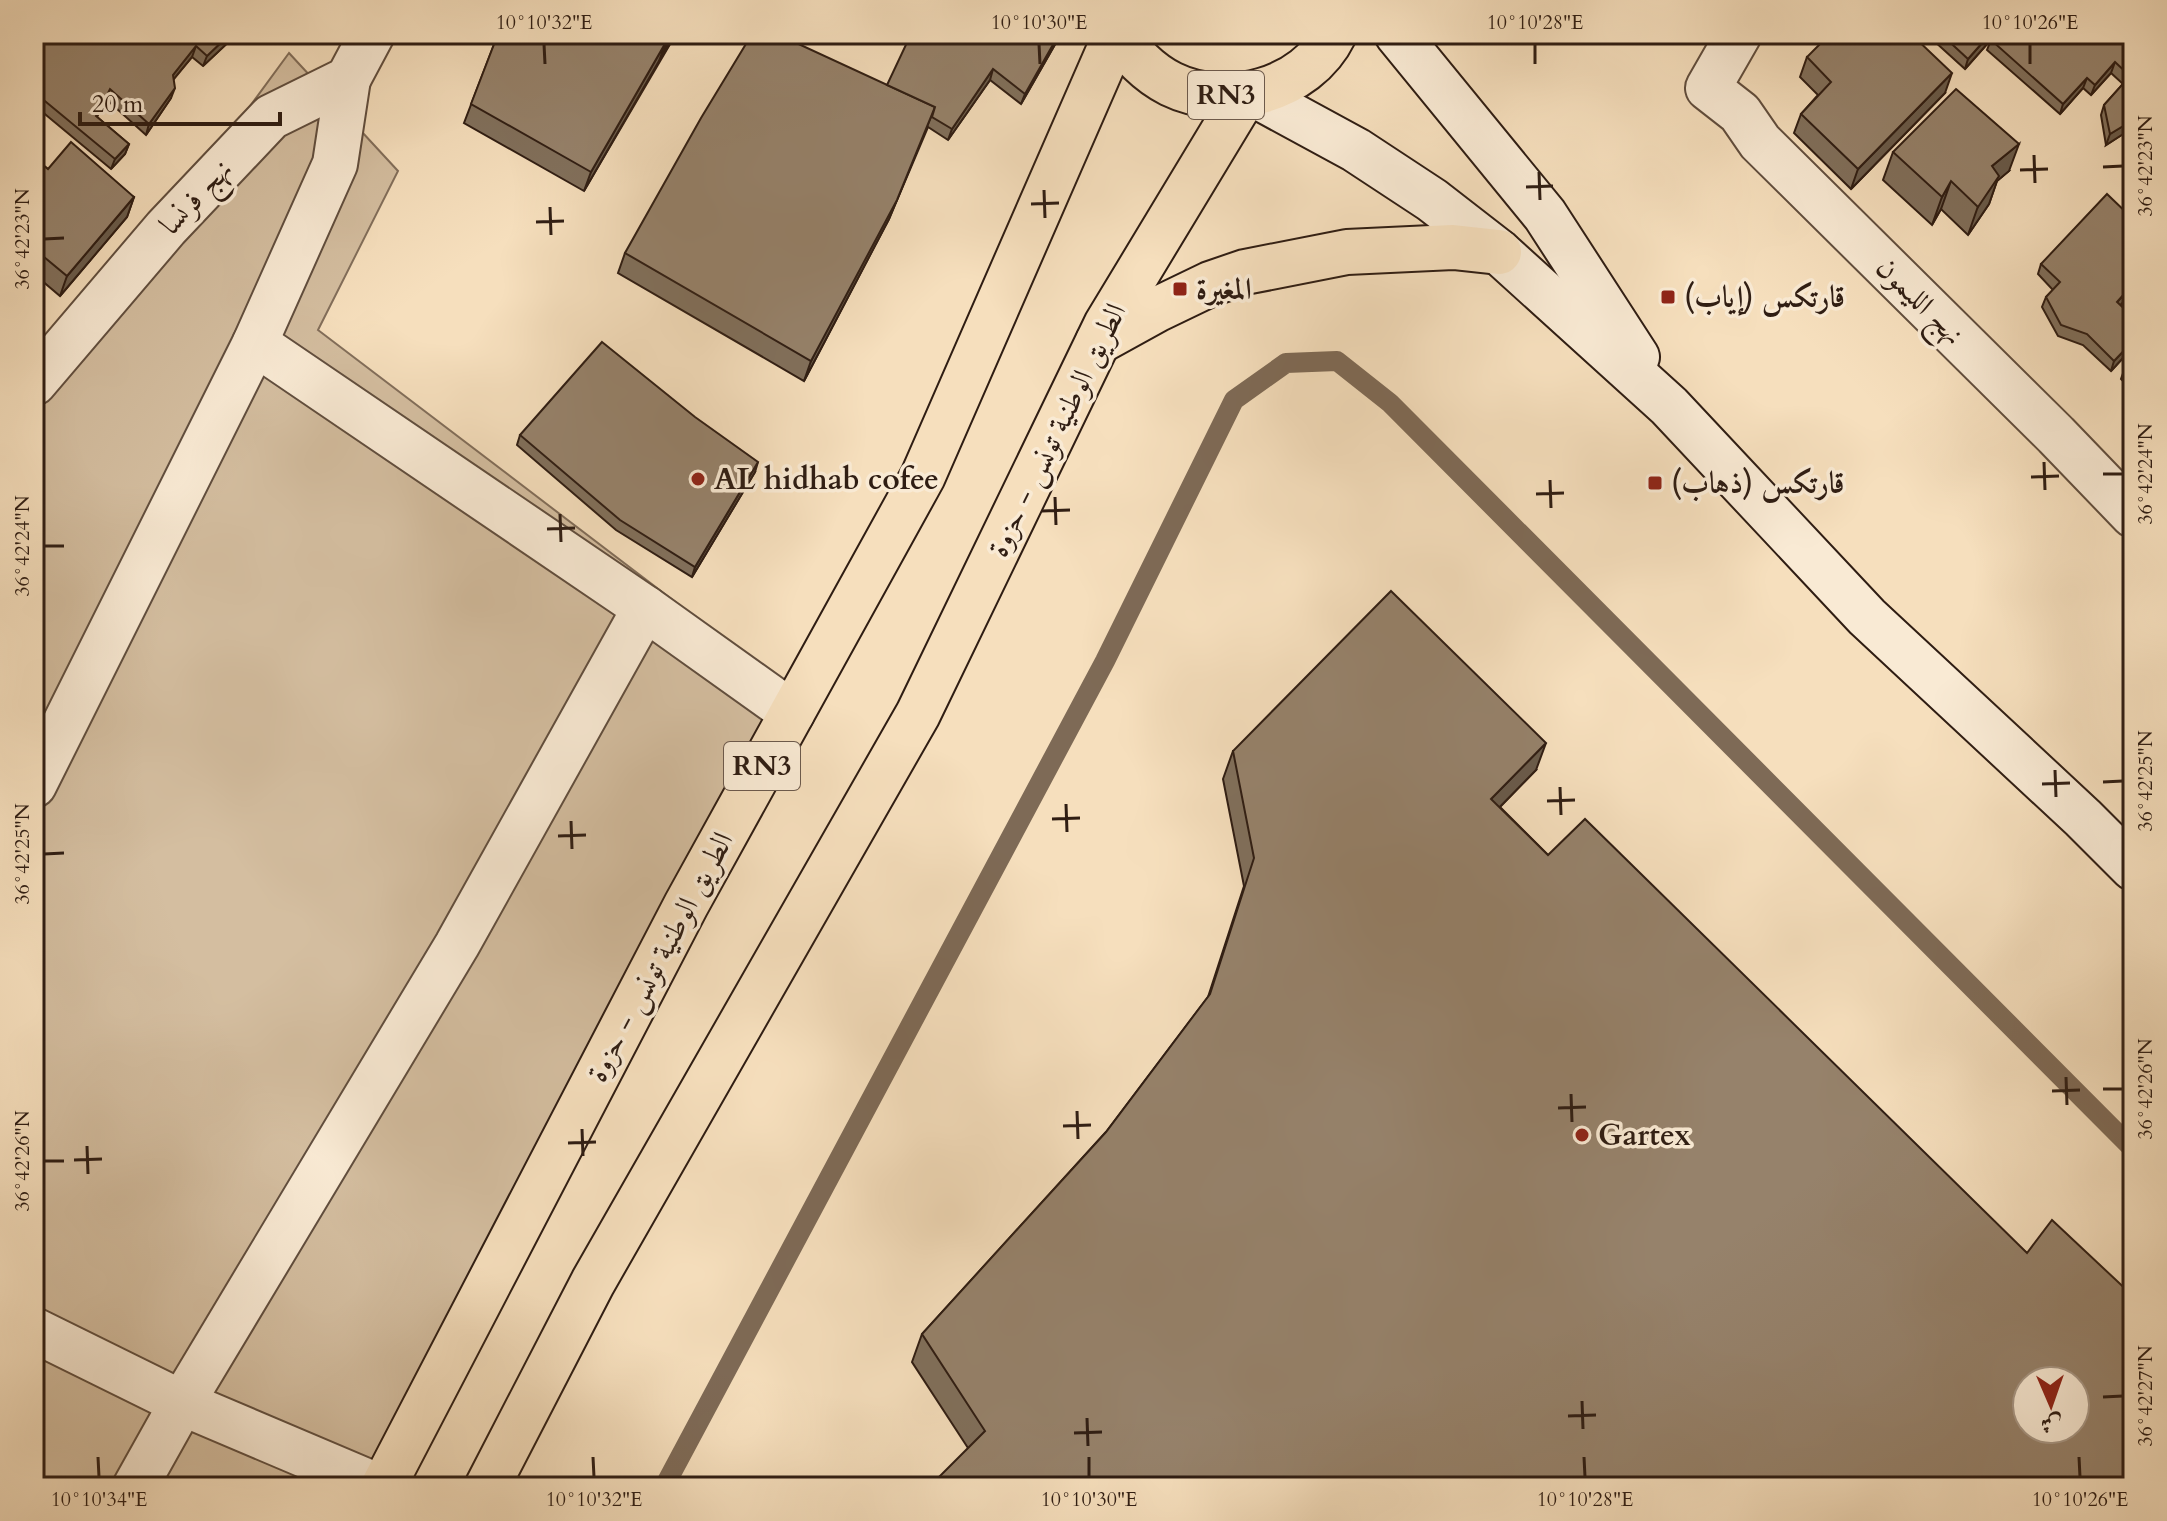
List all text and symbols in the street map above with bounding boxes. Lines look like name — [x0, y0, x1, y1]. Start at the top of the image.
text: 10°10'32"E — [496, 9, 592, 36]
text: 10°10'30"E — [991, 9, 1087, 36]
text: 10°10'28"E — [1487, 9, 1583, 36]
text: 10°10'26"E — [1982, 9, 2078, 36]
road number: RN3 — [1188, 71, 1264, 119]
scale bar — [80, 76, 280, 126]
text: 20 m — [92, 88, 144, 121]
text: 36°42'23"N — [2132, 115, 2159, 217]
street label: نهج فرنسا — [150, 150, 246, 248]
text: 36°42'23"N — [9, 188, 36, 290]
street label: نهج الليمون — [1862, 248, 1973, 359]
place label: المغيرة — [1196, 269, 1252, 310]
place label: قارتكس (إياب) — [1684, 277, 1845, 318]
marker: المغيرة — [1171, 280, 1189, 298]
marker: قارتكس (إياب) — [1659, 288, 1677, 306]
street label: الطريق الوطنية تونس - حزوة — [978, 296, 1136, 564]
text: 36°42'24"N — [2132, 423, 2159, 525]
place label: AL hidhab cofee — [714, 459, 939, 500]
place label: قارتكس (ذهاب) — [1671, 463, 1845, 504]
marker: AL hidhab cofee — [689, 470, 707, 488]
marker: قارتكس (ذهاب) — [1646, 474, 1664, 492]
text: 36°42'24"N — [9, 495, 36, 597]
text: 36°42'25"N — [2132, 730, 2159, 832]
road number: RN3 — [724, 742, 800, 790]
text: 36°42'25"N — [9, 803, 36, 905]
street label: الطريق الوطنية تونس - حزوة — [577, 825, 743, 1089]
text: 36°42'26"N — [2132, 1038, 2159, 1140]
text: 36°42'26"N — [9, 1110, 36, 1212]
place label: Gartex — [1598, 1115, 1691, 1156]
marker: Gartex — [1573, 1126, 1591, 1144]
text: 36°42'27"N — [2132, 1345, 2159, 1447]
north arrow — [2011, 1365, 2091, 1445]
text: ش — [2040, 1409, 2063, 1439]
text: 10°10'34"E — [51, 1486, 147, 1513]
text: 10°10'32"E — [546, 1486, 642, 1513]
text: 10°10'30"E — [1041, 1486, 1137, 1513]
text: 10°10'28"E — [1537, 1486, 1633, 1513]
text: 10°10'26"E — [2032, 1486, 2128, 1513]

